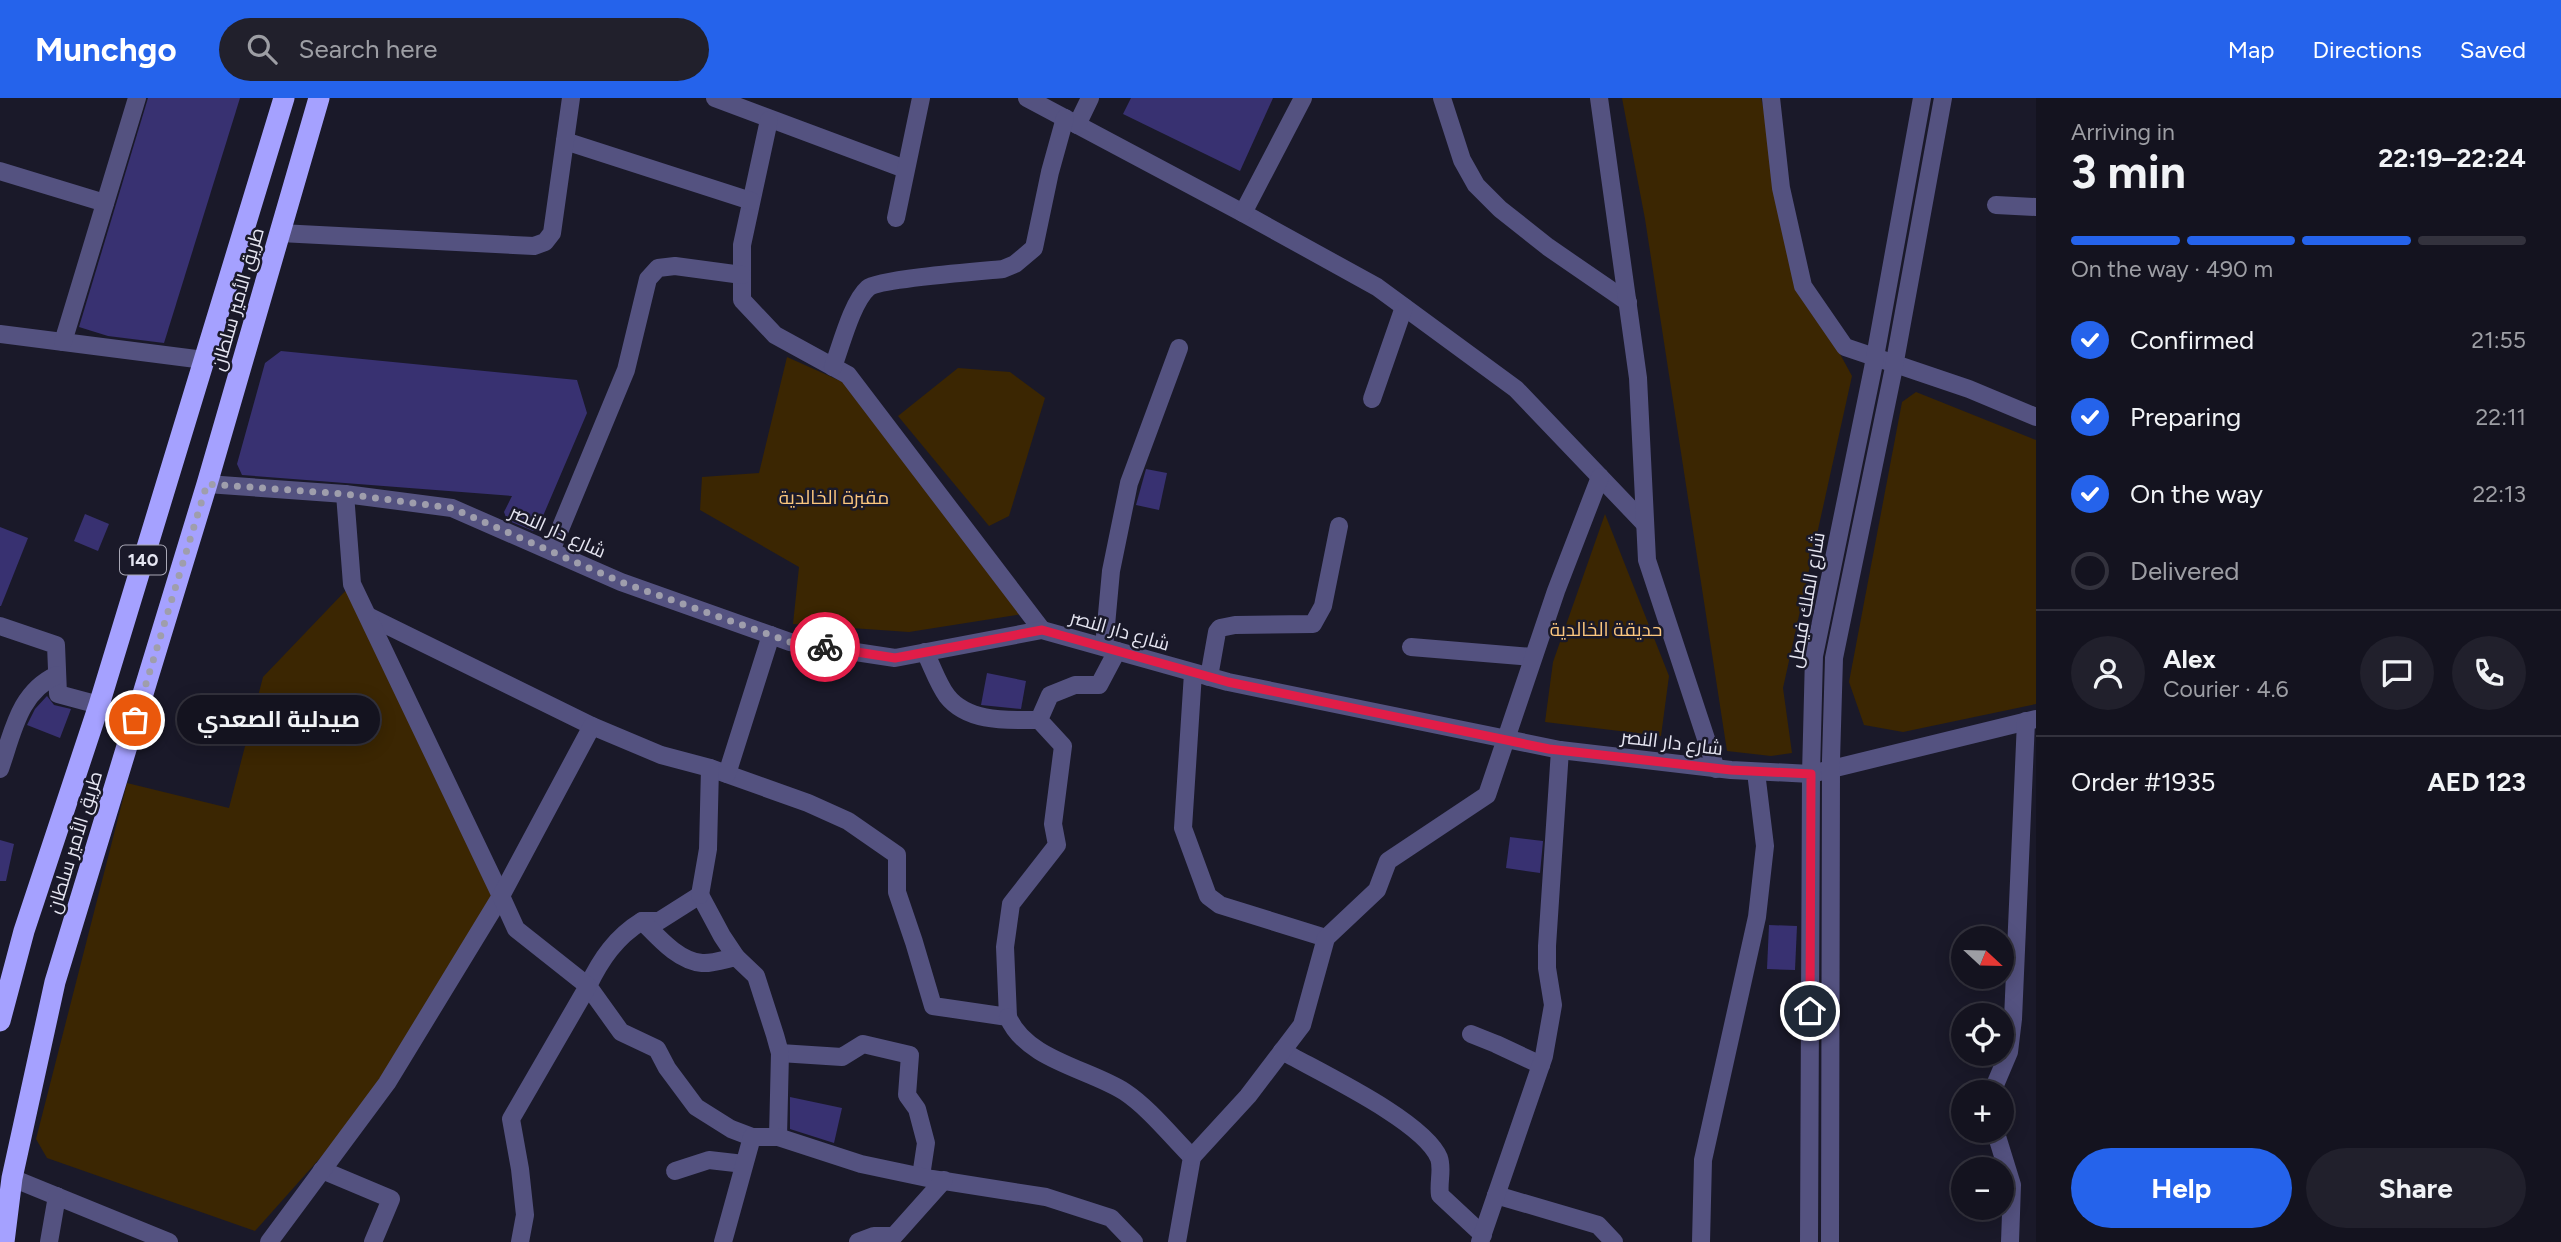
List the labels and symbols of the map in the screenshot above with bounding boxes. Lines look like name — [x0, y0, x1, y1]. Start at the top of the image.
street label: طريق الأمير سلطان — [206, 225, 270, 374]
park label: مقبرة الخالدية — [779, 486, 889, 509]
street label: شارع دار النصر — [504, 500, 609, 565]
street label: شارع الملك فيصل — [1783, 530, 1832, 670]
road number: 140 — [120, 546, 166, 574]
street label: شارع دار النصر — [1066, 605, 1172, 658]
courier — [790, 612, 860, 682]
park label: حديقة الخالدية — [1550, 618, 1662, 641]
pin — [105, 690, 165, 750]
callout: صيدلية الصعدي — [177, 696, 380, 744]
street label: شارع دار النصر — [1618, 725, 1724, 762]
street label: طريق الأمير سلطان — [42, 768, 108, 916]
north arrow — [1951, 926, 2014, 989]
pin — [1780, 981, 1840, 1041]

